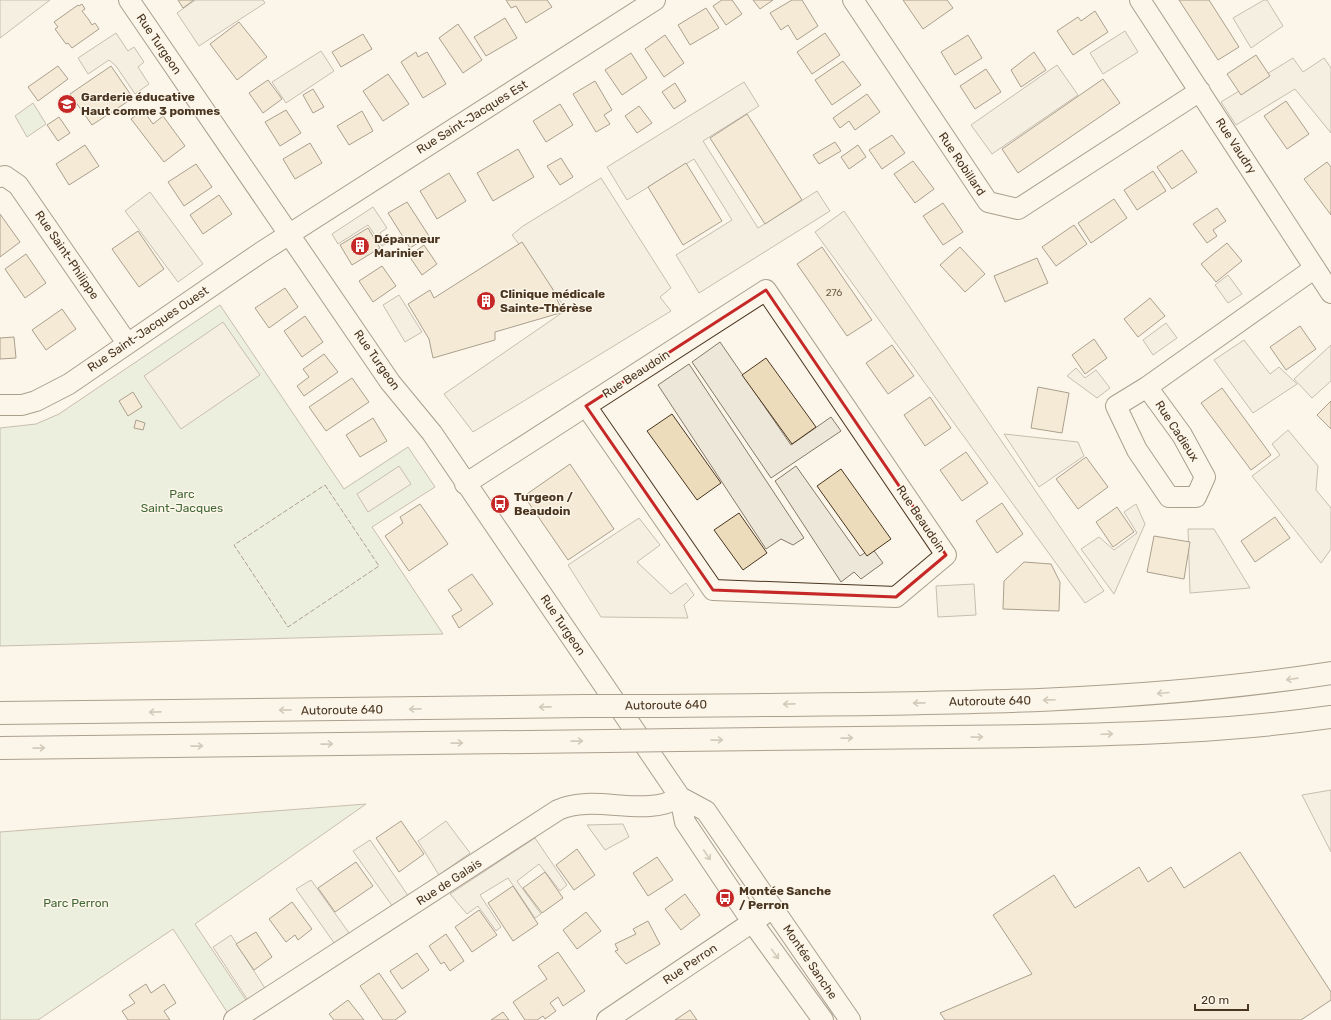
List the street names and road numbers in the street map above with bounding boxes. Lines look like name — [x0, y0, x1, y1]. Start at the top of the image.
street label: Rue Turgeon — [134, 11, 184, 77]
street label: Rue Saint-Jacques Est — [414, 77, 530, 157]
street label: Rue Vaudry — [1213, 115, 1259, 177]
street label: Rue Robillard — [936, 130, 988, 198]
street label: Rue Saint-Philippe — [32, 208, 102, 302]
street label: Rue Saint-Jacques Ouest — [85, 283, 211, 375]
street label: Rue Turgeon — [351, 327, 403, 393]
street label: Rue Beaudoin — [600, 347, 672, 401]
street label: Rue Cadieux — [1152, 398, 1202, 465]
street label: Rue Beaudoin — [894, 483, 948, 555]
street label: Rue Turgeon — [538, 592, 588, 658]
street label: Autoroute 640 — [949, 693, 1031, 709]
street label: Autoroute 640 — [625, 697, 707, 713]
street label: Autoroute 640 — [301, 702, 383, 718]
street label: Rue de Galais — [414, 856, 484, 908]
street label: Montée Sanche — [780, 922, 840, 1002]
street label: Rue Perron — [660, 941, 720, 987]

